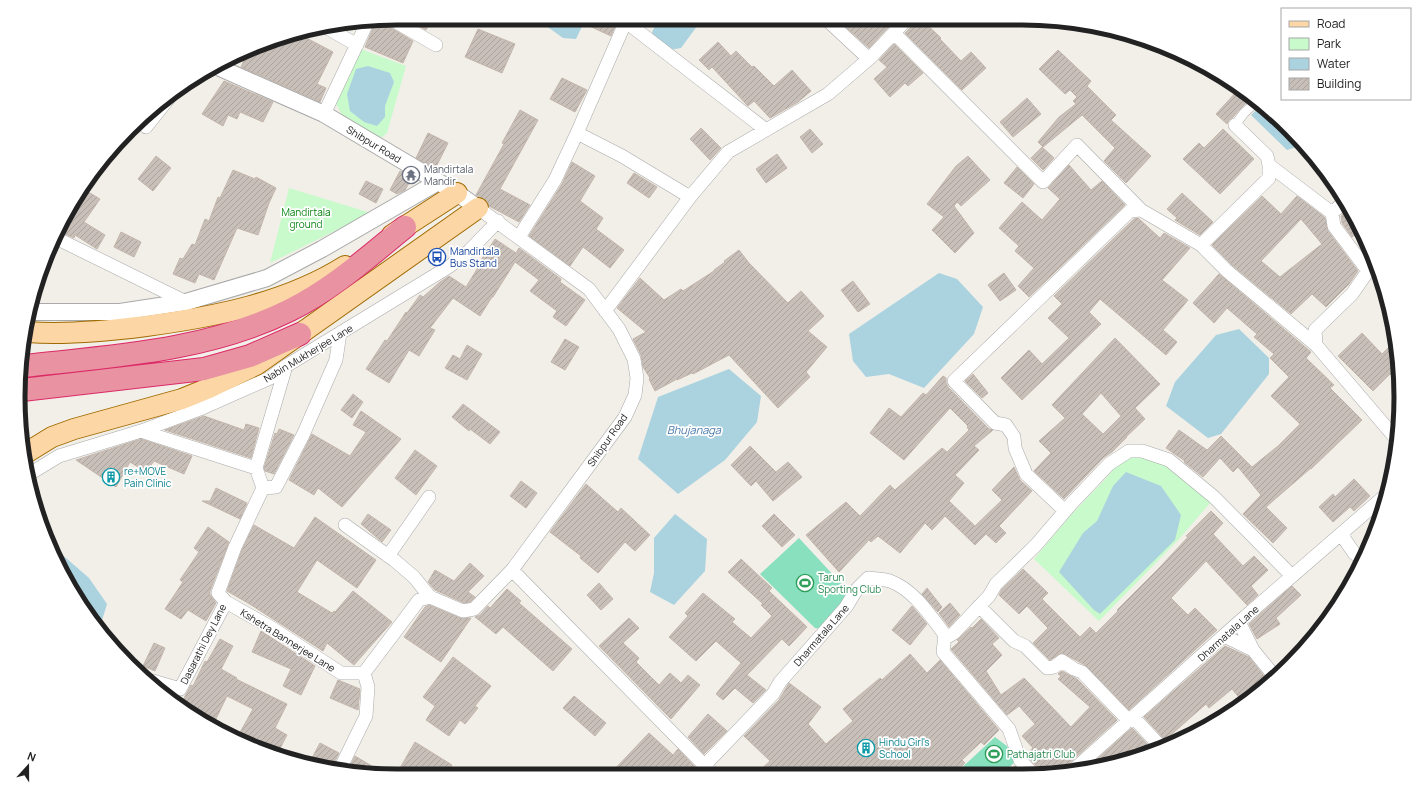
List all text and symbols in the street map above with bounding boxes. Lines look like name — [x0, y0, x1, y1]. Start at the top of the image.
legend — [1281, 8, 1411, 100]
text: Road — [1317, 15, 1345, 32]
text: Park — [1317, 35, 1342, 52]
text: Water — [1317, 55, 1351, 72]
text: Building — [1317, 75, 1361, 92]
street label: Shibpur Road — [344, 122, 404, 166]
place label: Mandirtala Mandir — [424, 162, 473, 188]
temple icon: Mandirtala Mandir — [401, 165, 421, 185]
park label: Mandirtala ground — [281, 205, 331, 231]
place label: Mandirtala Bus Stand — [450, 244, 499, 270]
bus stop icon: Mandirtala Bus Stand — [427, 247, 447, 267]
street label: Nabin Mukherjee Lane — [261, 321, 355, 385]
street label: Shibpur Road — [584, 411, 630, 469]
water label: Bhujanaga — [667, 422, 722, 437]
place label: re+MOVE Pain Clinic — [124, 464, 172, 490]
building icon: re+MOVE Pain Clinic — [101, 467, 121, 487]
place label: Tarun Sporting Club — [818, 570, 881, 596]
sports icon: Tarun Sporting Club — [795, 573, 815, 593]
street label: Dasarathi Dey Lane — [177, 601, 229, 687]
street label: Dharmatala Lane — [790, 601, 852, 669]
street label: Dharmatala Lane — [1194, 602, 1262, 664]
street label: Kshetra Bannerjee Lane — [238, 605, 338, 675]
place label: Hindu Girl's School — [879, 735, 930, 761]
building icon: Hindu Girl's School — [856, 738, 876, 758]
sports icon: Pathajatri Club — [984, 744, 1004, 764]
north arrow — [8, 746, 48, 786]
place label: Pathajatri Club — [1007, 747, 1075, 761]
text: N — [25, 748, 38, 765]

